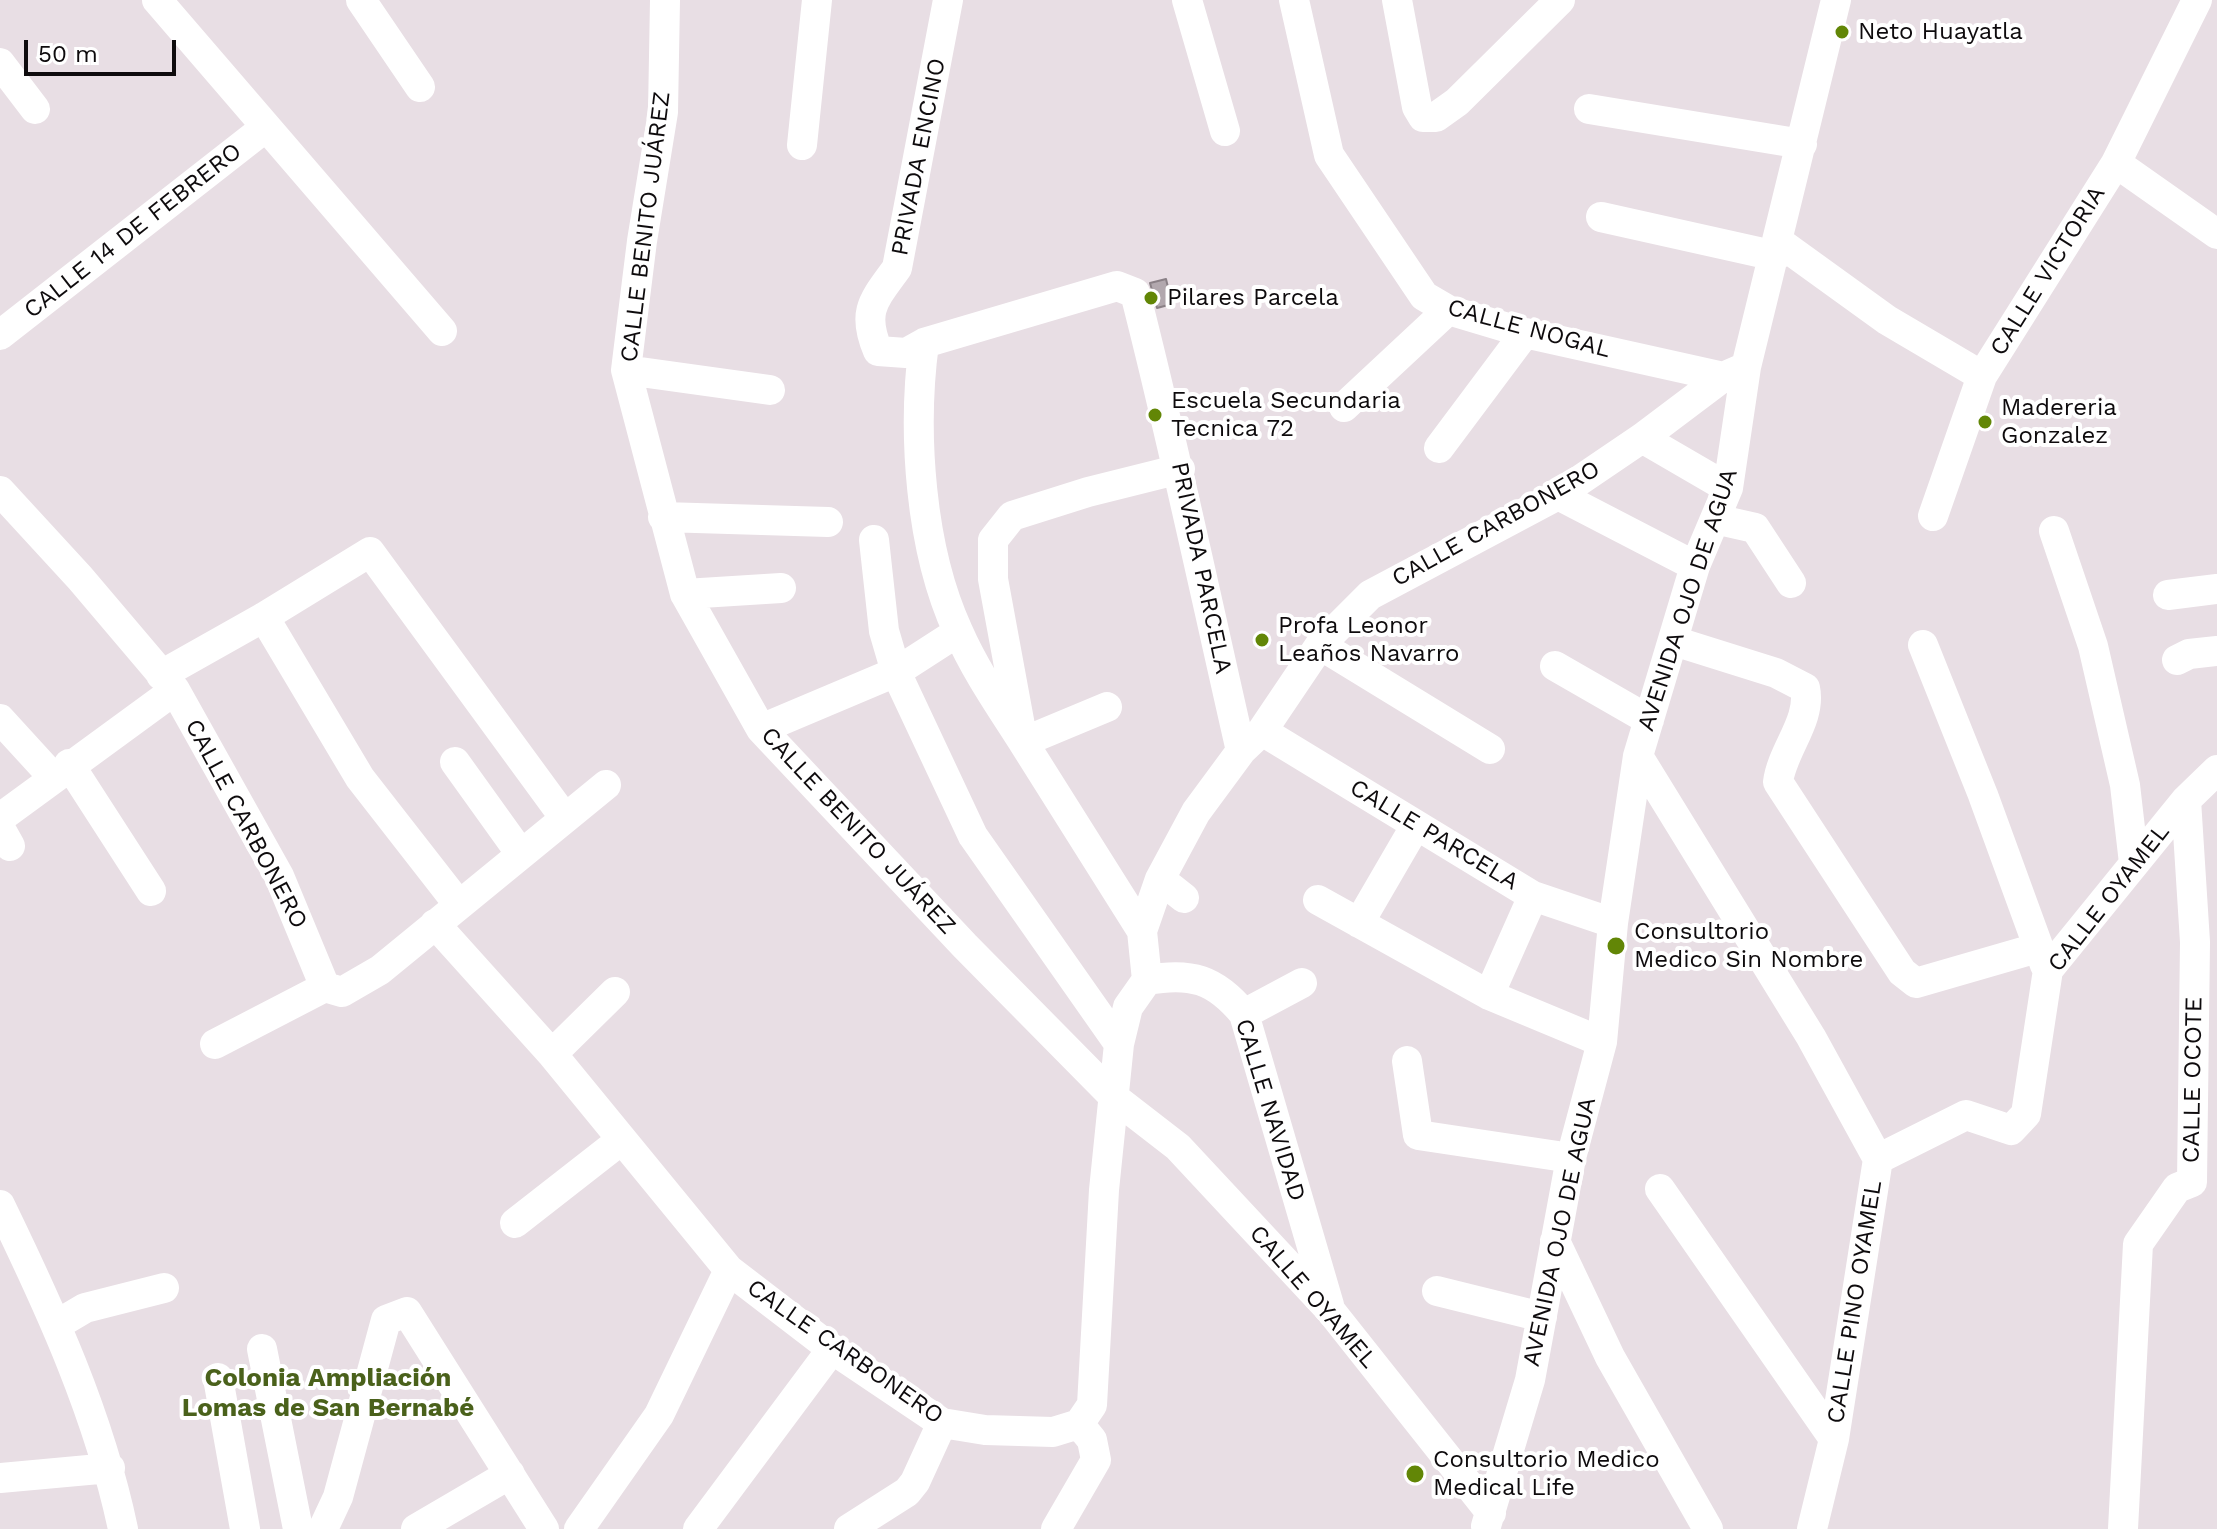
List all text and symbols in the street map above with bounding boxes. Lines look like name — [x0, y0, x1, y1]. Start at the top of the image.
place label: Neto Huayatla — [1858, 18, 2023, 46]
marker: Neto Huayatla — [1833, 23, 1851, 41]
scale bar — [28, 24, 180, 74]
text: 50 m — [38, 40, 98, 68]
street label: PRIVADA ENCINO — [886, 56, 952, 258]
street label: CALLE BENITO JUÁREZ — [615, 90, 677, 364]
street label: CALLE 14 DE FEBRERO — [18, 137, 248, 325]
street label: CALLE VICTORIA — [1984, 181, 2112, 361]
place label: Pilares Parcela — [1167, 284, 1339, 312]
marker: Pilares Parcela — [1142, 289, 1160, 307]
street label: CALLE NOGAL — [1444, 293, 1614, 365]
place label: Escuela Secundaria Tecnica 72 — [1171, 387, 1401, 443]
place label: Madereria Gonzalez — [2001, 394, 2117, 450]
marker: Escuela Secundaria Tecnica 72 — [1146, 406, 1164, 424]
marker: Madereria Gonzalez — [1976, 413, 1994, 431]
street label: CALLE CARBONERO — [1387, 455, 1605, 593]
street label: PRIVADA PARCELA — [1165, 460, 1237, 676]
street label: AVENIDA OJO DE AGUA — [1632, 465, 1744, 735]
place label: Profa Leonor Leaños Navarro — [1278, 612, 1460, 668]
marker: Profa Leonor Leaños Navarro — [1253, 631, 1271, 649]
street label: CALLE CARBONERO — [179, 714, 313, 934]
street label: CALLE BENITO JUÁREZ — [755, 722, 961, 940]
street label: CALLE PARCELA — [1344, 773, 1524, 897]
street label: CALLE OYAMEL — [2042, 818, 2176, 978]
place label: Consultorio Medico Sin Nombre — [1634, 918, 1863, 974]
marker: Consultorio Medico Sin Nombre — [1605, 935, 1627, 957]
street label: CALLE OCOTE — [2177, 997, 2209, 1163]
street label: CALLE NAVIDAD — [1229, 1015, 1311, 1205]
street label: AVENIDA OJO DE AGUA — [1517, 1095, 1603, 1369]
street label: CALLE PINO OYAMEL — [1822, 1178, 1888, 1426]
street label: CALLE OYAMEL — [1243, 1220, 1383, 1374]
street label: CALLE CARBONERO — [741, 1273, 949, 1431]
district label: Colonia Ampliación Lomas de San Bernabé — [182, 1362, 474, 1424]
place label: Consultorio Medico Medical Life — [1433, 1446, 1660, 1502]
marker: Consultorio Medico Medical Life — [1404, 1463, 1426, 1485]

